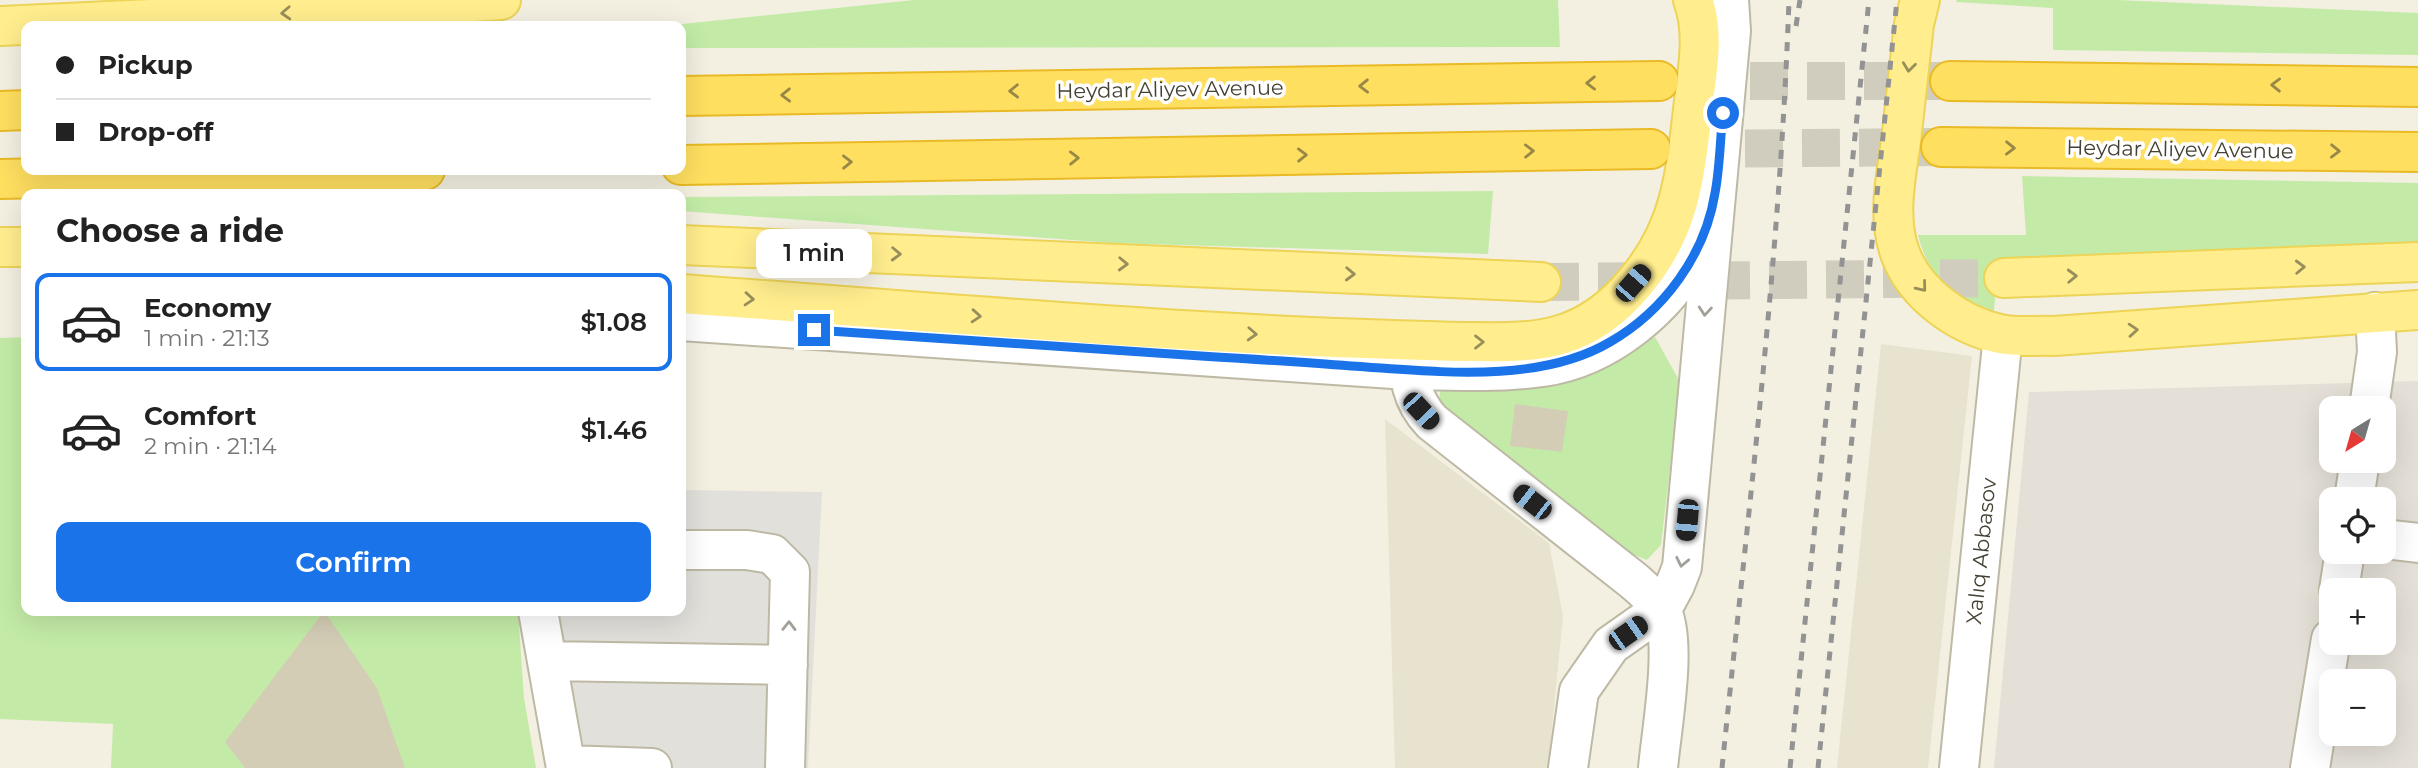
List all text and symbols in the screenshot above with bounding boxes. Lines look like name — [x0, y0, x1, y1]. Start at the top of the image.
one-way arrow — [280, 6, 291, 21]
text: Pickup — [98, 49, 193, 81]
one-way arrow — [1902, 61, 1917, 73]
street label: Heydar Aliyev Avenue — [1056, 75, 1284, 103]
one-way arrow — [1585, 75, 1596, 90]
one-way arrow — [2271, 77, 2281, 93]
one-way arrow — [1358, 78, 1368, 94]
one-way arrow — [1008, 84, 1019, 99]
one-way arrow — [781, 87, 791, 103]
route start — [1707, 97, 1739, 129]
text: Drop-off — [98, 116, 213, 148]
street label: Heydar Aliyev Avenue — [2066, 135, 2294, 163]
one-way arrow — [2004, 140, 2015, 155]
one-way arrow — [1525, 143, 1535, 159]
one-way arrow — [2330, 143, 2341, 159]
one-way arrow — [1297, 147, 1308, 162]
one-way arrow — [1069, 151, 1080, 166]
one-way arrow — [842, 154, 853, 170]
text: Choose a ride — [56, 211, 284, 250]
callout: 1 min — [756, 229, 872, 278]
text: 1 min — [783, 239, 845, 267]
one-way arrow — [891, 247, 902, 262]
one-way arrow — [1118, 256, 1129, 271]
one-way arrow — [2295, 259, 2306, 275]
car — [1612, 260, 1655, 306]
one-way arrow — [1345, 266, 1356, 281]
one-way arrow — [2067, 268, 2078, 283]
one-way arrow — [1913, 279, 1926, 291]
icon: car — [60, 291, 123, 354]
one-way arrow — [744, 291, 755, 306]
text: Economy — [144, 292, 271, 324]
text: $1.08 — [581, 306, 647, 338]
one-way arrow — [1698, 306, 1713, 317]
one-way arrow — [970, 308, 981, 323]
route end — [798, 314, 830, 346]
one-way arrow — [2128, 323, 2139, 338]
text: 1 min · 21:13 — [144, 324, 270, 352]
one-way arrow — [1246, 326, 1257, 341]
one-way arrow — [1474, 334, 1485, 350]
car — [1399, 388, 1444, 434]
north arrow — [2319, 396, 2396, 472]
map controls — [2319, 396, 2396, 746]
icon: car — [60, 399, 123, 462]
text: Comfort — [144, 400, 256, 432]
text: $1.46 — [581, 414, 647, 446]
text: 2 min · 21:14 — [144, 432, 277, 460]
street label: Xalıq Abbasov — [1961, 476, 2001, 626]
car — [1509, 481, 1556, 523]
button: locate — [2319, 487, 2396, 564]
car — [1675, 498, 1700, 542]
button: Confirm — [56, 522, 651, 602]
one-way arrow — [1675, 556, 1690, 568]
button: + — [2319, 578, 2396, 655]
car — [1605, 612, 1652, 654]
one-way arrow — [781, 621, 797, 631]
button: − — [2319, 669, 2396, 746]

